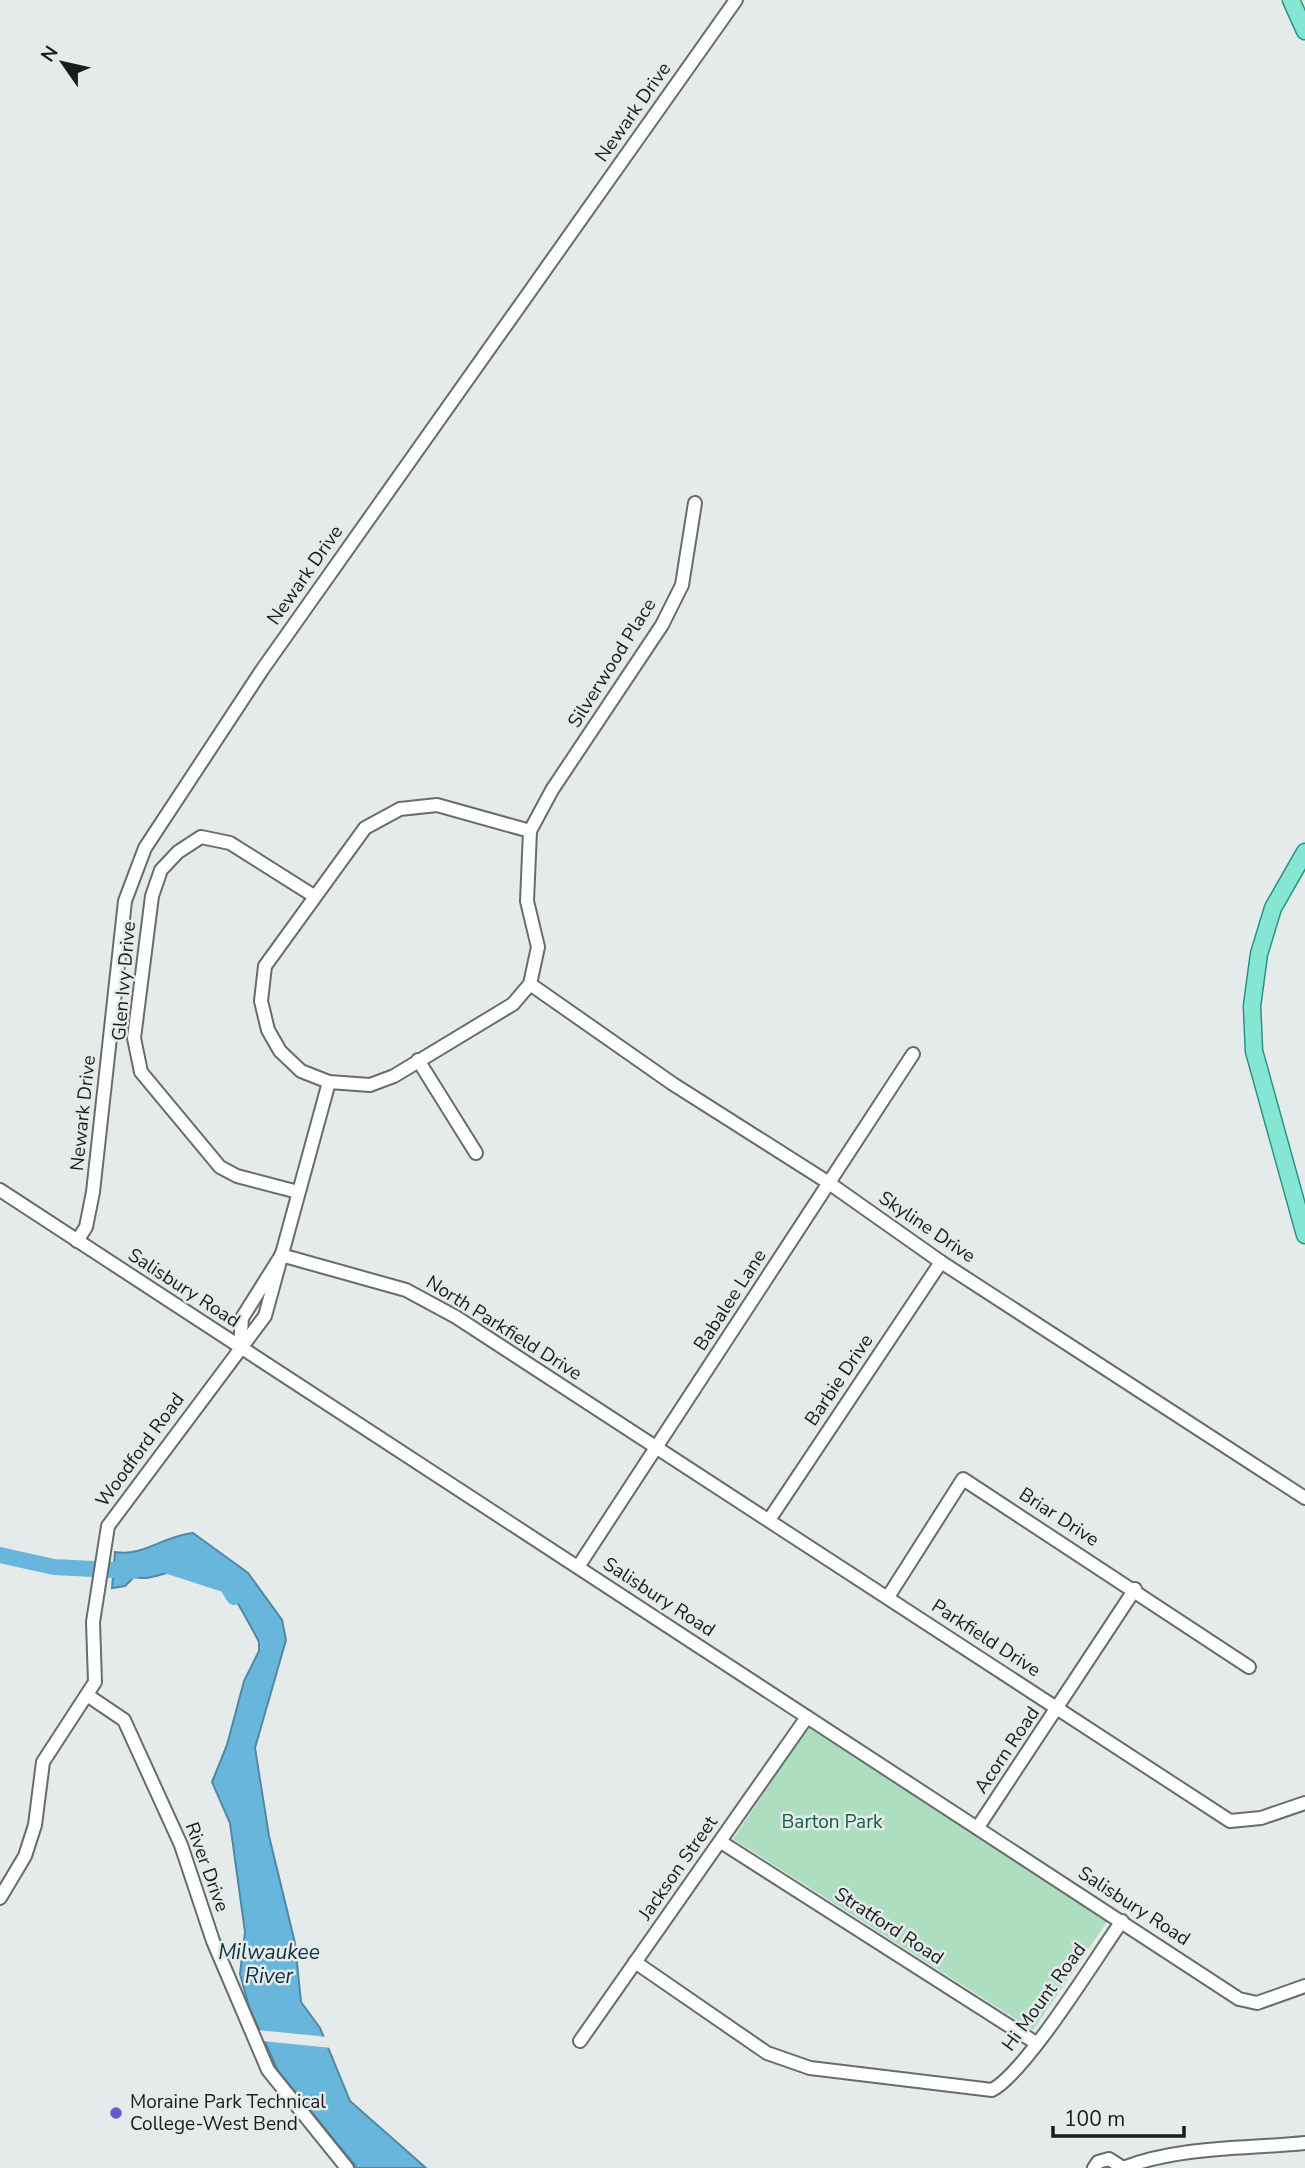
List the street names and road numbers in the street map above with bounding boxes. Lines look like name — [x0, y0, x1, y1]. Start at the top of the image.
street label: Newark Drive — [589, 57, 677, 167]
street label: Newark Drive — [261, 520, 349, 630]
street label: Silverwood Place — [562, 593, 662, 733]
street label: Glen Ivy Drive — [106, 920, 142, 1042]
street label: Newark Drive — [64, 1054, 102, 1172]
street label: Skyline Drive — [873, 1185, 981, 1269]
street label: Salisbury Road — [123, 1242, 245, 1334]
street label: Babalee Lane — [688, 1244, 772, 1356]
street label: North Parkfield Drive — [421, 1269, 587, 1387]
street label: Barbie Drive — [799, 1329, 879, 1431]
street label: Woodford Road — [90, 1388, 190, 1512]
street label: Briar Drive — [1014, 1481, 1104, 1553]
street label: Salisbury Road — [598, 1551, 720, 1643]
street label: Parkfield Drive — [926, 1593, 1046, 1683]
street label: Acorn Road — [968, 1701, 1046, 1799]
street label: Jackson Street — [632, 1810, 724, 1926]
street label: River Drive — [179, 1819, 235, 1915]
street label: Salisbury Road — [1073, 1860, 1195, 1952]
street label: Stratford Road — [829, 1881, 949, 1971]
street label: Hi Mount Road — [996, 1938, 1092, 2056]

